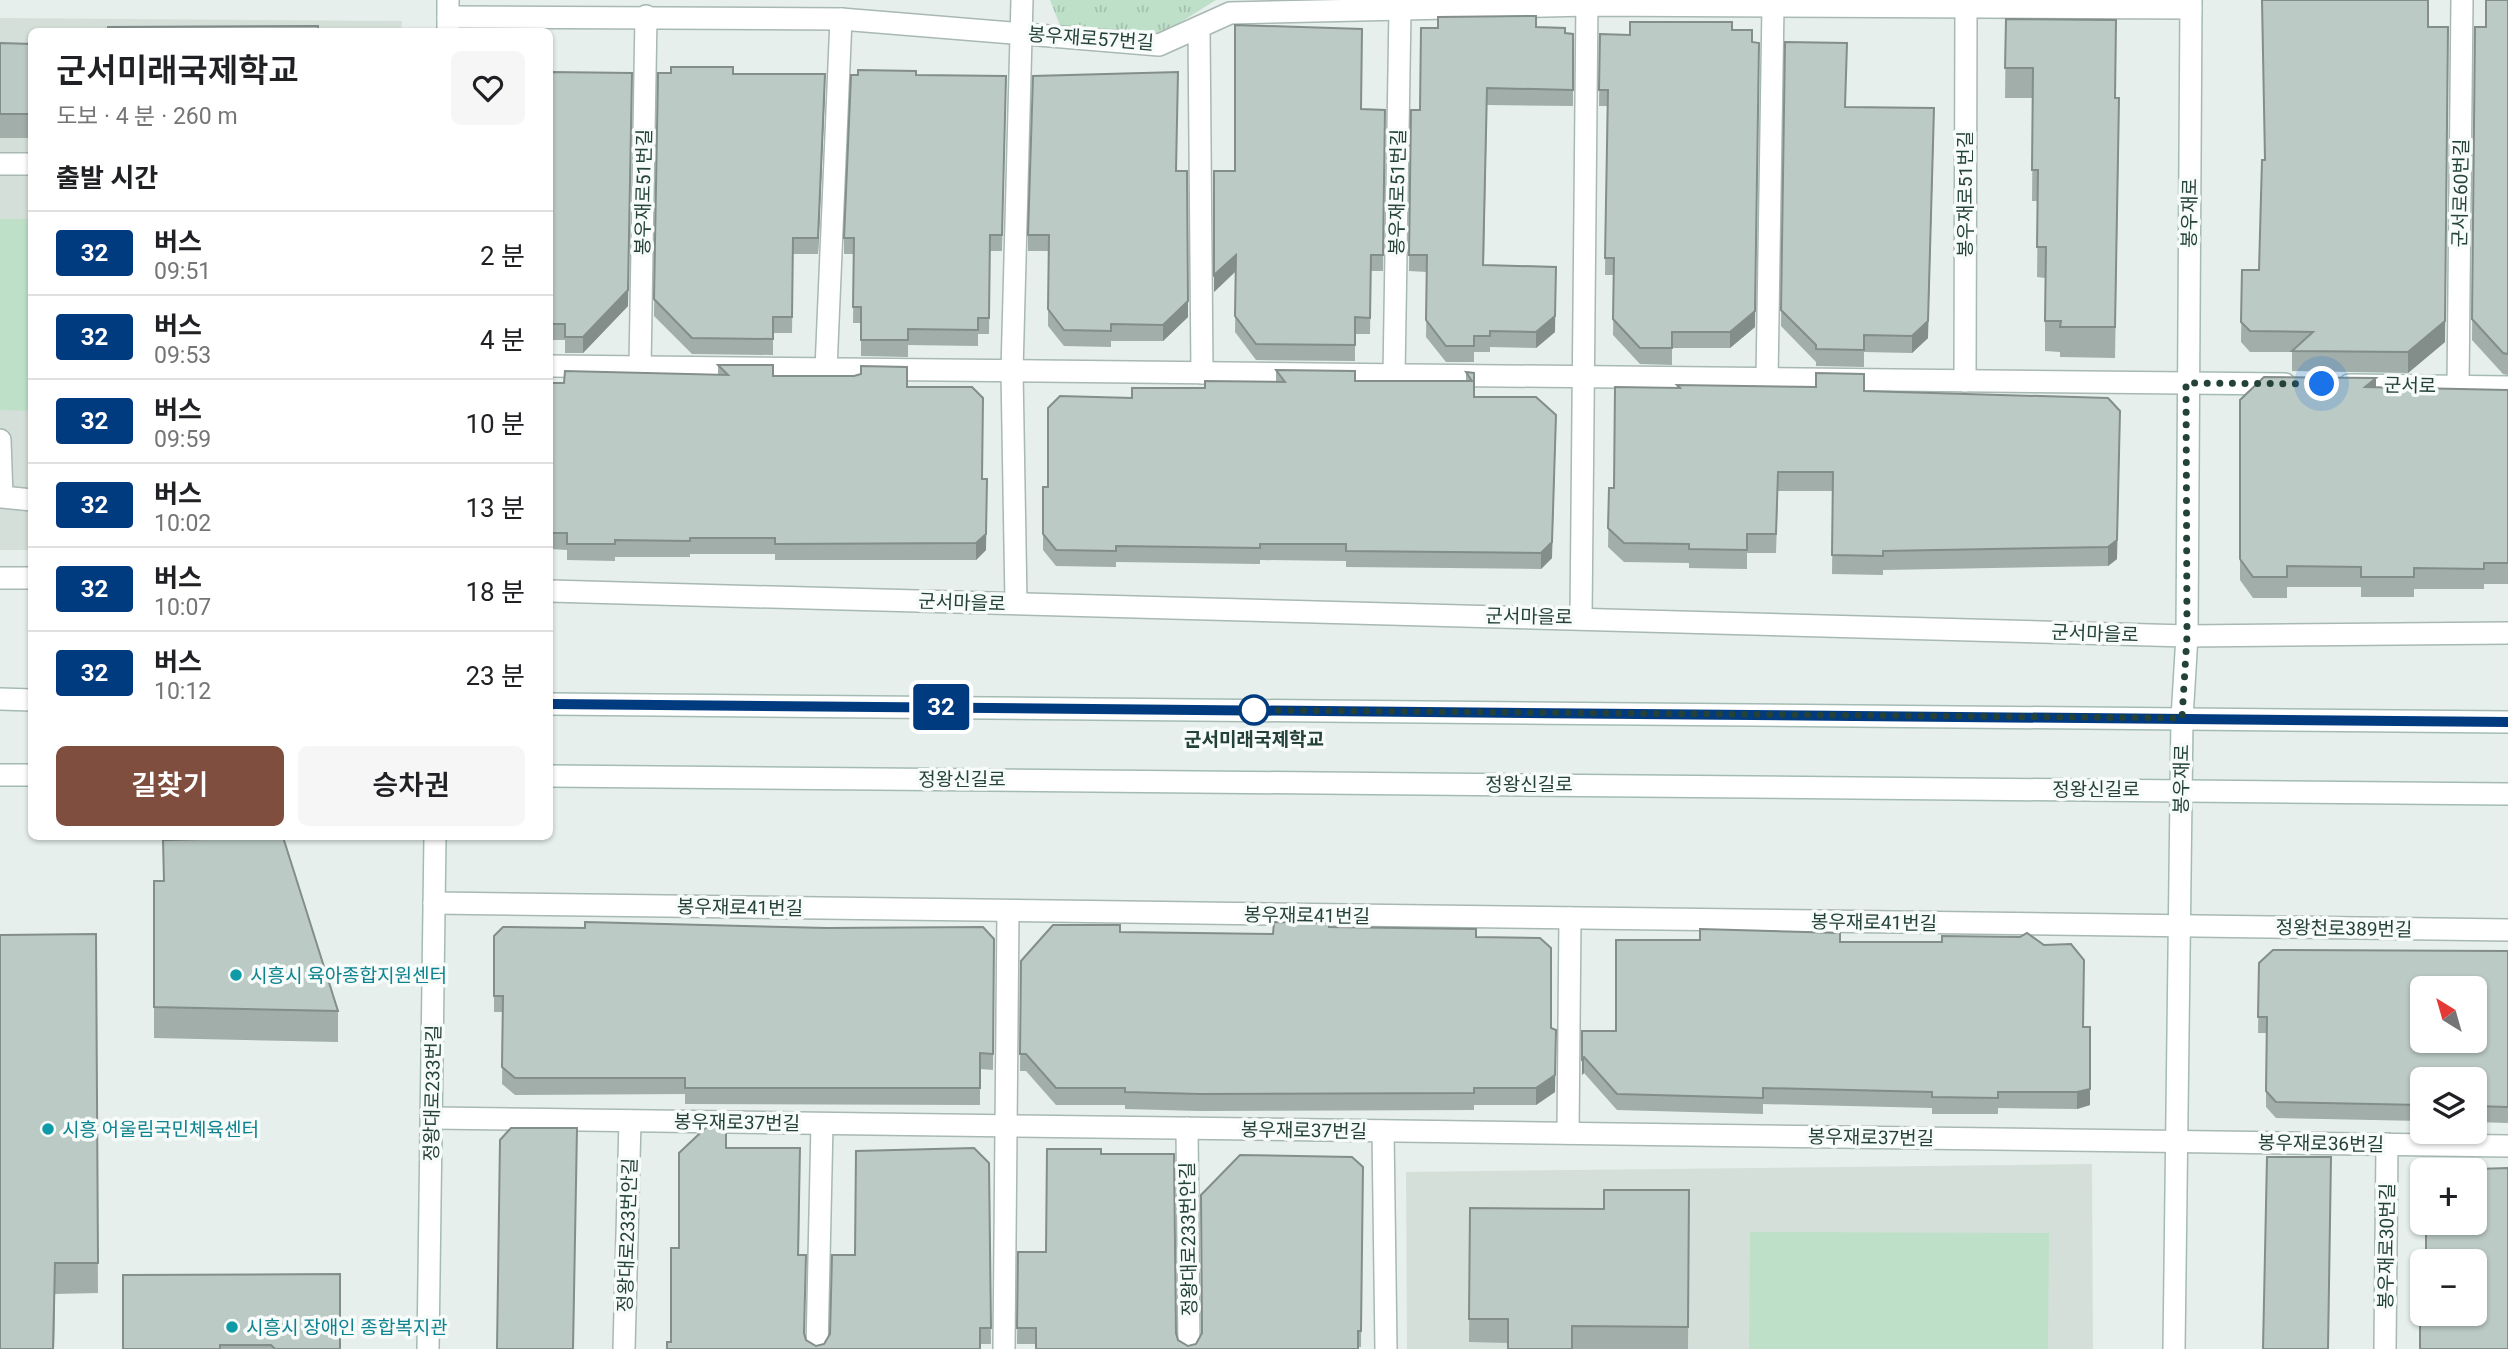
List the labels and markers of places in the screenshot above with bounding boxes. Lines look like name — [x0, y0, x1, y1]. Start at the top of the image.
marker: 군서미래국제학교 — [1239, 695, 1269, 725]
place label: 군서미래국제학교 — [1184, 728, 1324, 751]
place label: 시흥시 육아종합지원센터 — [250, 964, 447, 987]
marker: 시흥시 육아종합지원센터 — [228, 967, 244, 983]
place label: 시흥 어울림국민체육센터 — [62, 1118, 259, 1141]
marker: 시흥 어울림국민체육센터 — [40, 1121, 56, 1137]
place label: 시흥시 장애인 종합복지관 — [246, 1316, 448, 1339]
marker: 시흥시 장애인 종합복지관 — [224, 1319, 240, 1335]

